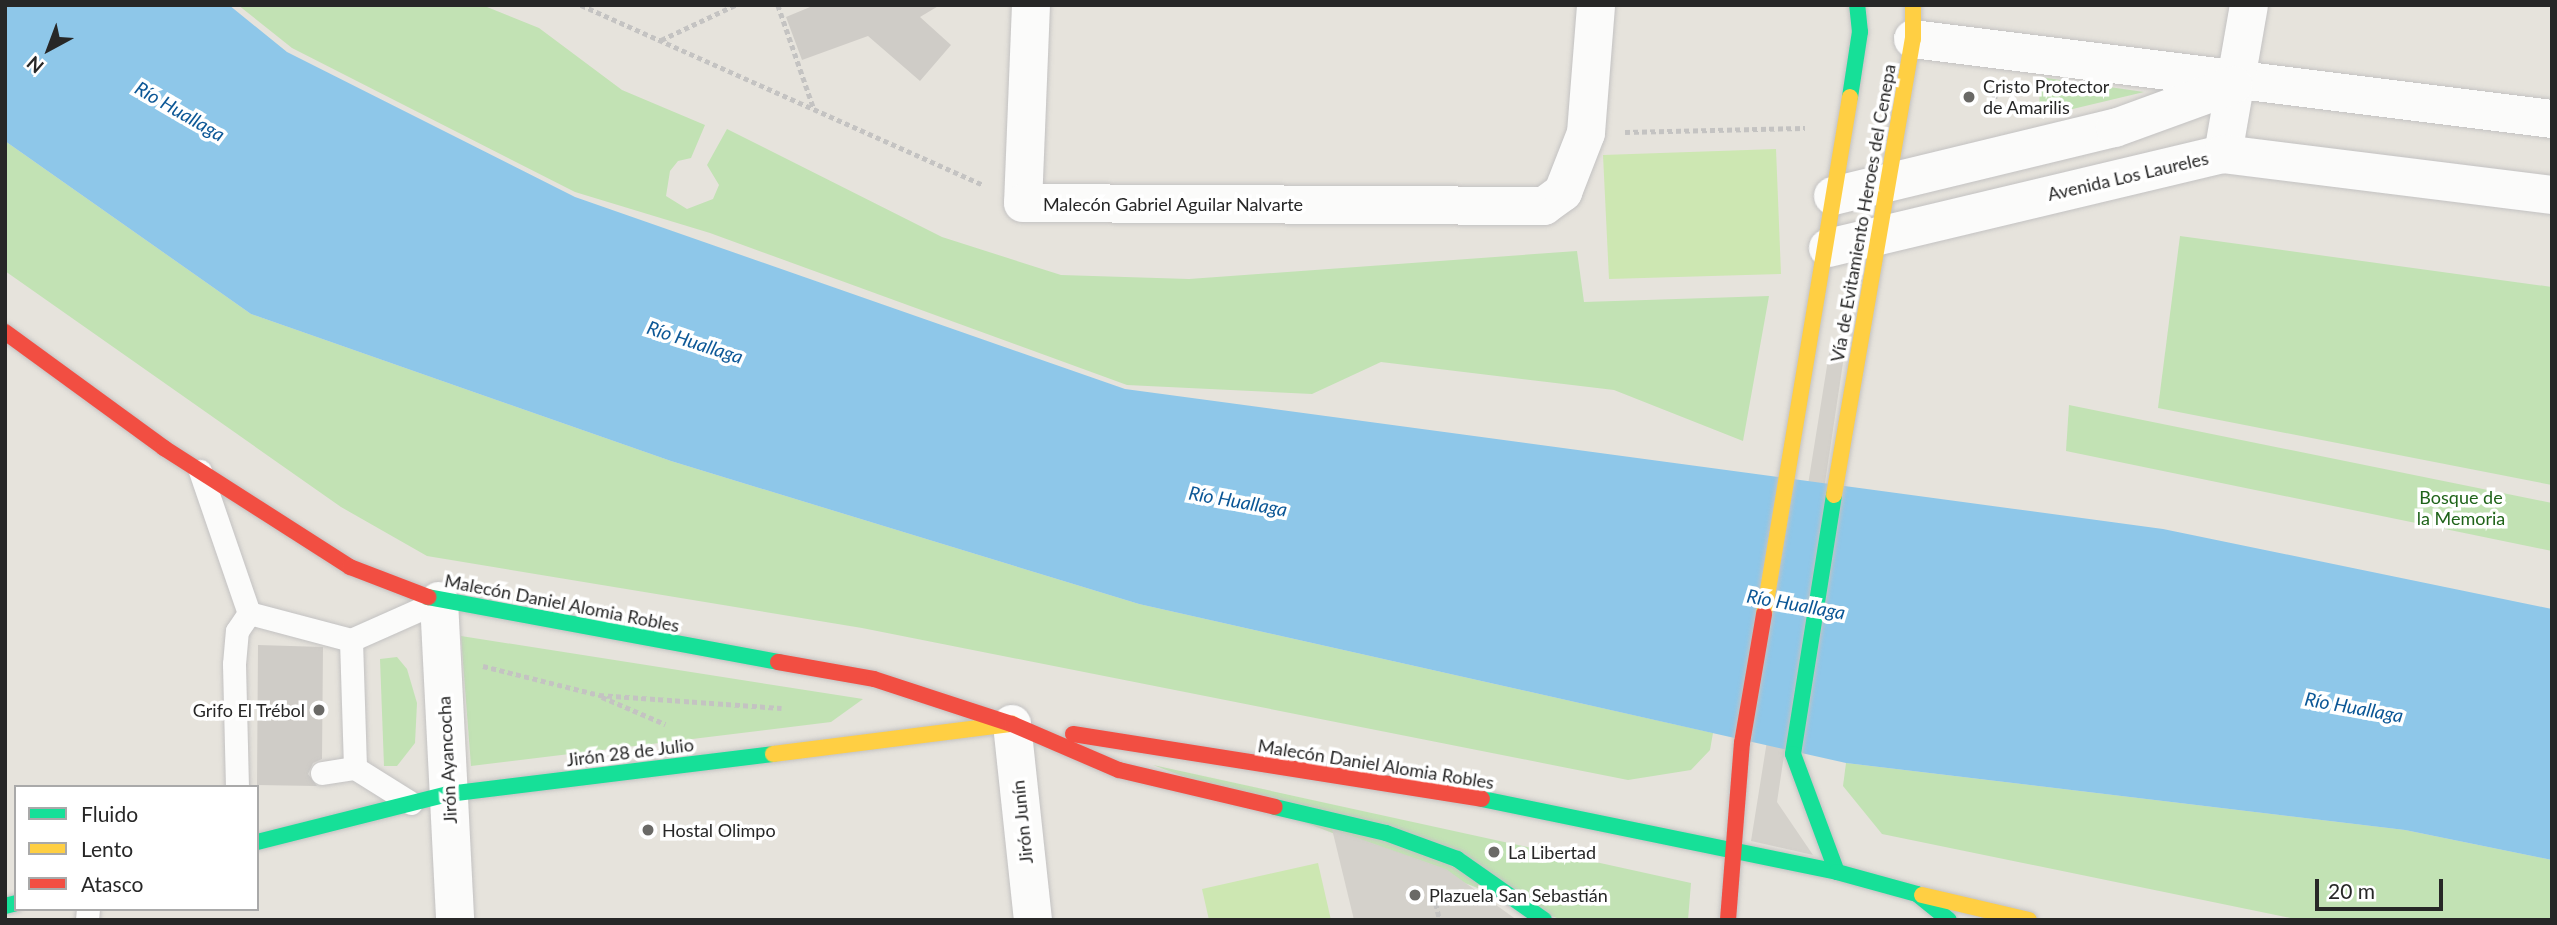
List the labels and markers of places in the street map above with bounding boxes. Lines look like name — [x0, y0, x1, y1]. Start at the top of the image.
place label: Cristo Protector de Amarilis — [1983, 76, 2109, 119]
marker: Cristo Protector de Amarilis — [1961, 89, 1977, 105]
place label: Grifo El Trébol — [192, 699, 305, 721]
marker: Grifo El Trébol — [311, 702, 327, 718]
place label: Hostal Olimpo — [662, 819, 776, 841]
marker: Hostal Olimpo — [640, 822, 656, 838]
place label: La Libertad — [1508, 841, 1596, 863]
marker: La Libertad — [1486, 844, 1502, 860]
place label: Plazuela San Sebastián — [1429, 884, 1608, 906]
marker: Plazuela San Sebastián — [1407, 887, 1423, 903]

